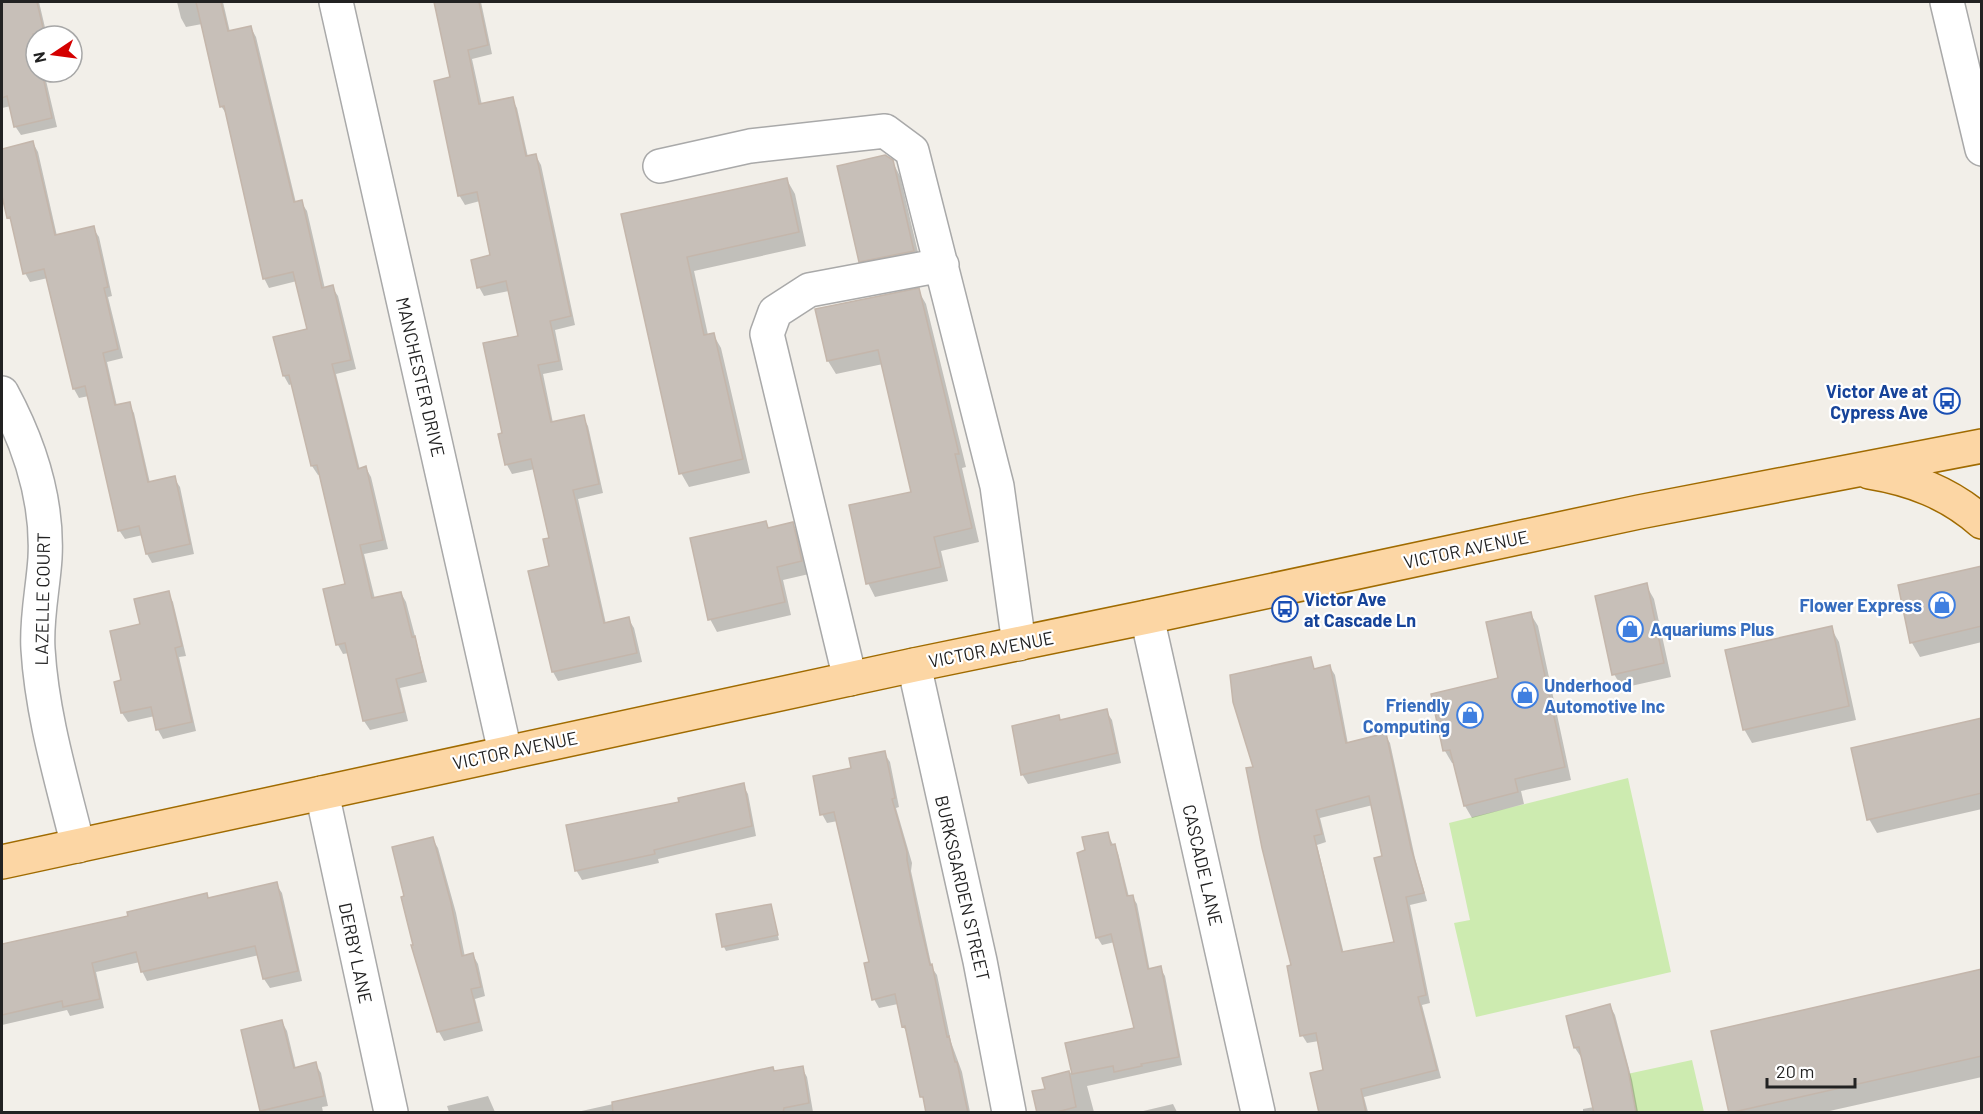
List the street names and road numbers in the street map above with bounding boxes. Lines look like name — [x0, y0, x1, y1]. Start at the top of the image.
street label: MANCHESTER DRIVE — [392, 295, 450, 459]
street label: VICTOR AVENUE — [1401, 525, 1531, 573]
street label: LAZELLE COURT — [30, 532, 54, 666]
street label: VICTOR AVENUE — [926, 626, 1056, 672]
street label: VICTOR AVENUE — [450, 726, 580, 774]
street label: BURKSGARDEN STREET — [931, 793, 995, 983]
street label: CASCADE LANE — [1178, 802, 1228, 928]
street label: DERBY LANE — [335, 901, 377, 1005]

